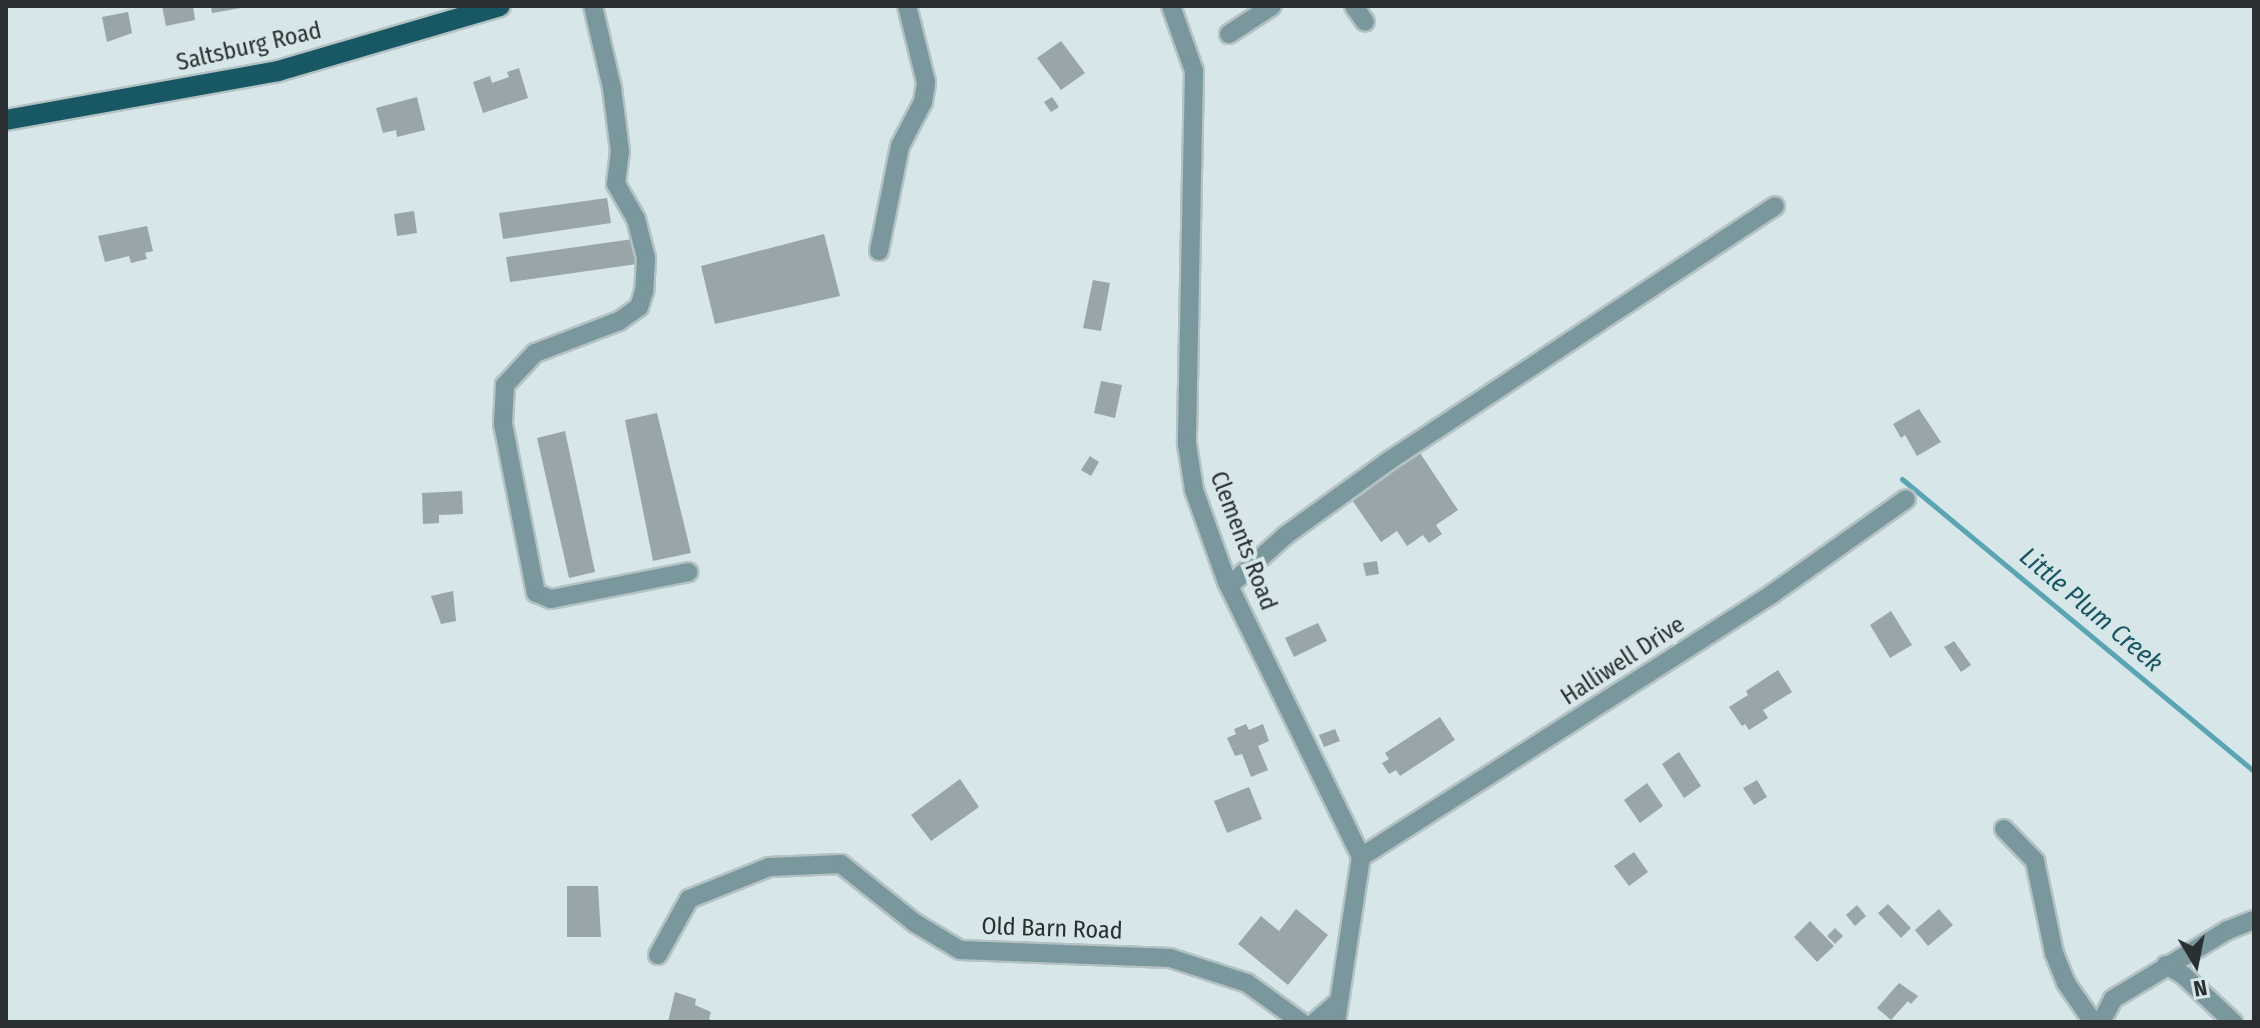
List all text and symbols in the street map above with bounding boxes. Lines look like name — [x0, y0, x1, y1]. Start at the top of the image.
street label: Saltsburg Road — [174, 16, 324, 78]
street label: Clements Road — [1203, 467, 1283, 615]
water label: Little Plum Creek — [2013, 541, 2169, 679]
street label: Halliwell Drive — [1556, 610, 1690, 712]
street label: Old Barn Road — [981, 912, 1123, 946]
north arrow — [2156, 924, 2236, 1004]
text: N — [2191, 974, 2209, 1003]

